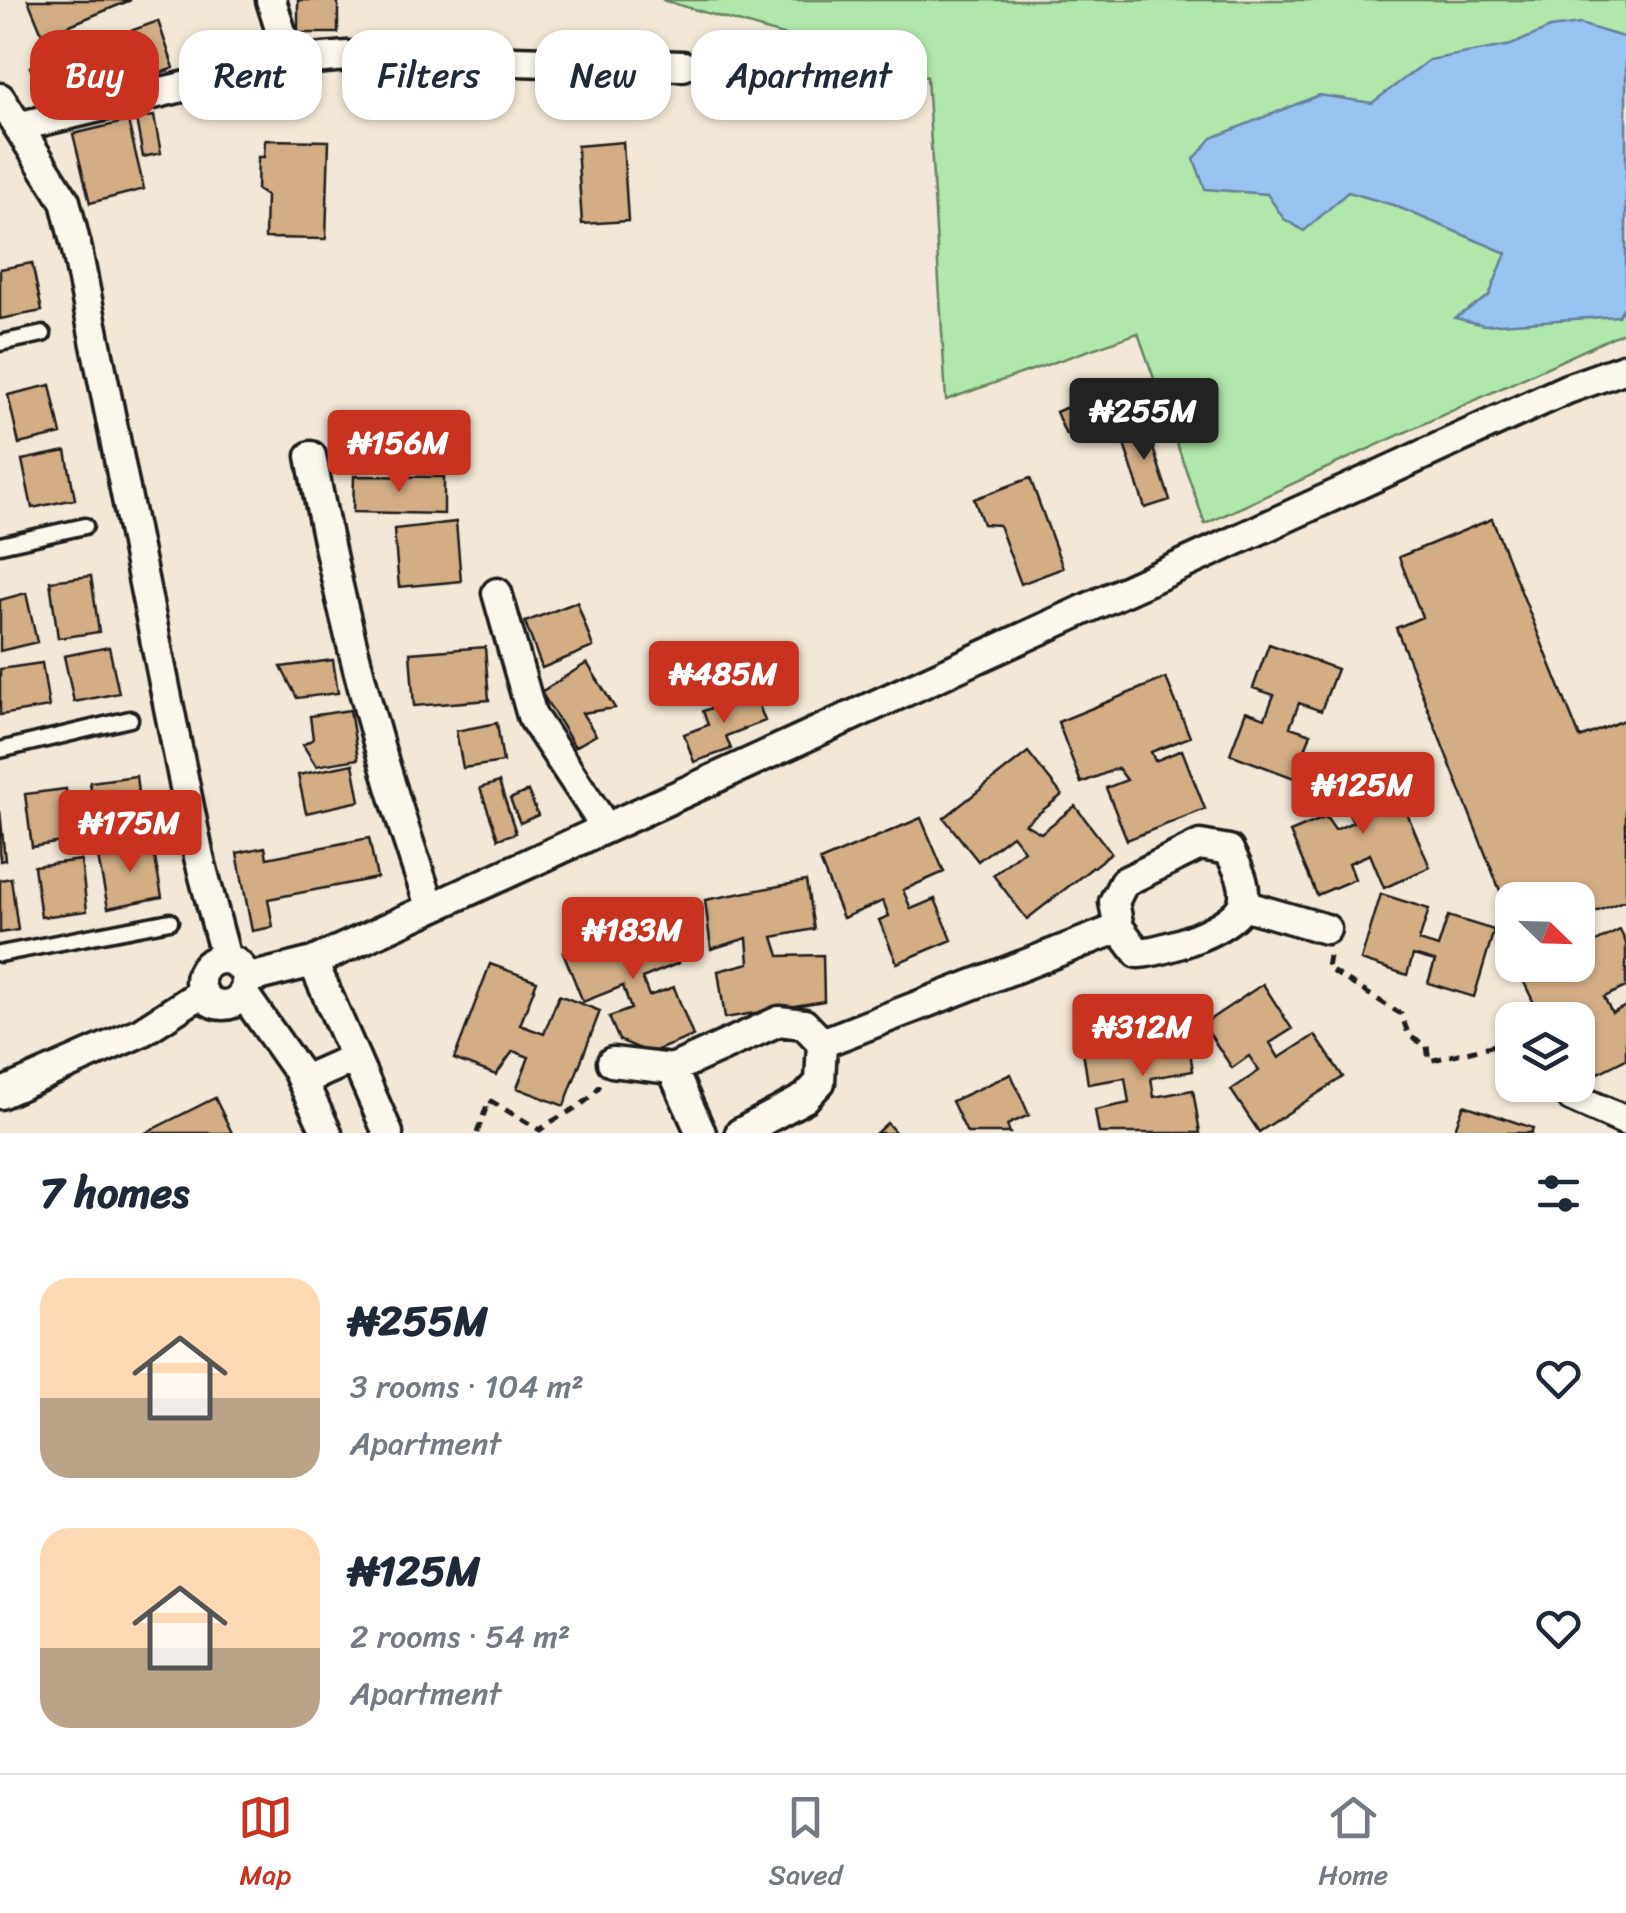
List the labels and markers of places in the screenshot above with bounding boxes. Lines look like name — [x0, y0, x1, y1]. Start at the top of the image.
pin: ₦255M — [1074, 378, 1214, 463]
pin: ₦156M — [329, 410, 469, 495]
pin: ₦485M — [654, 641, 794, 726]
pin: ₦125M — [1293, 752, 1433, 837]
pin: ₦175M — [60, 790, 200, 875]
pin: ₦183M — [563, 897, 703, 982]
pin: ₦312M — [1073, 994, 1213, 1079]

